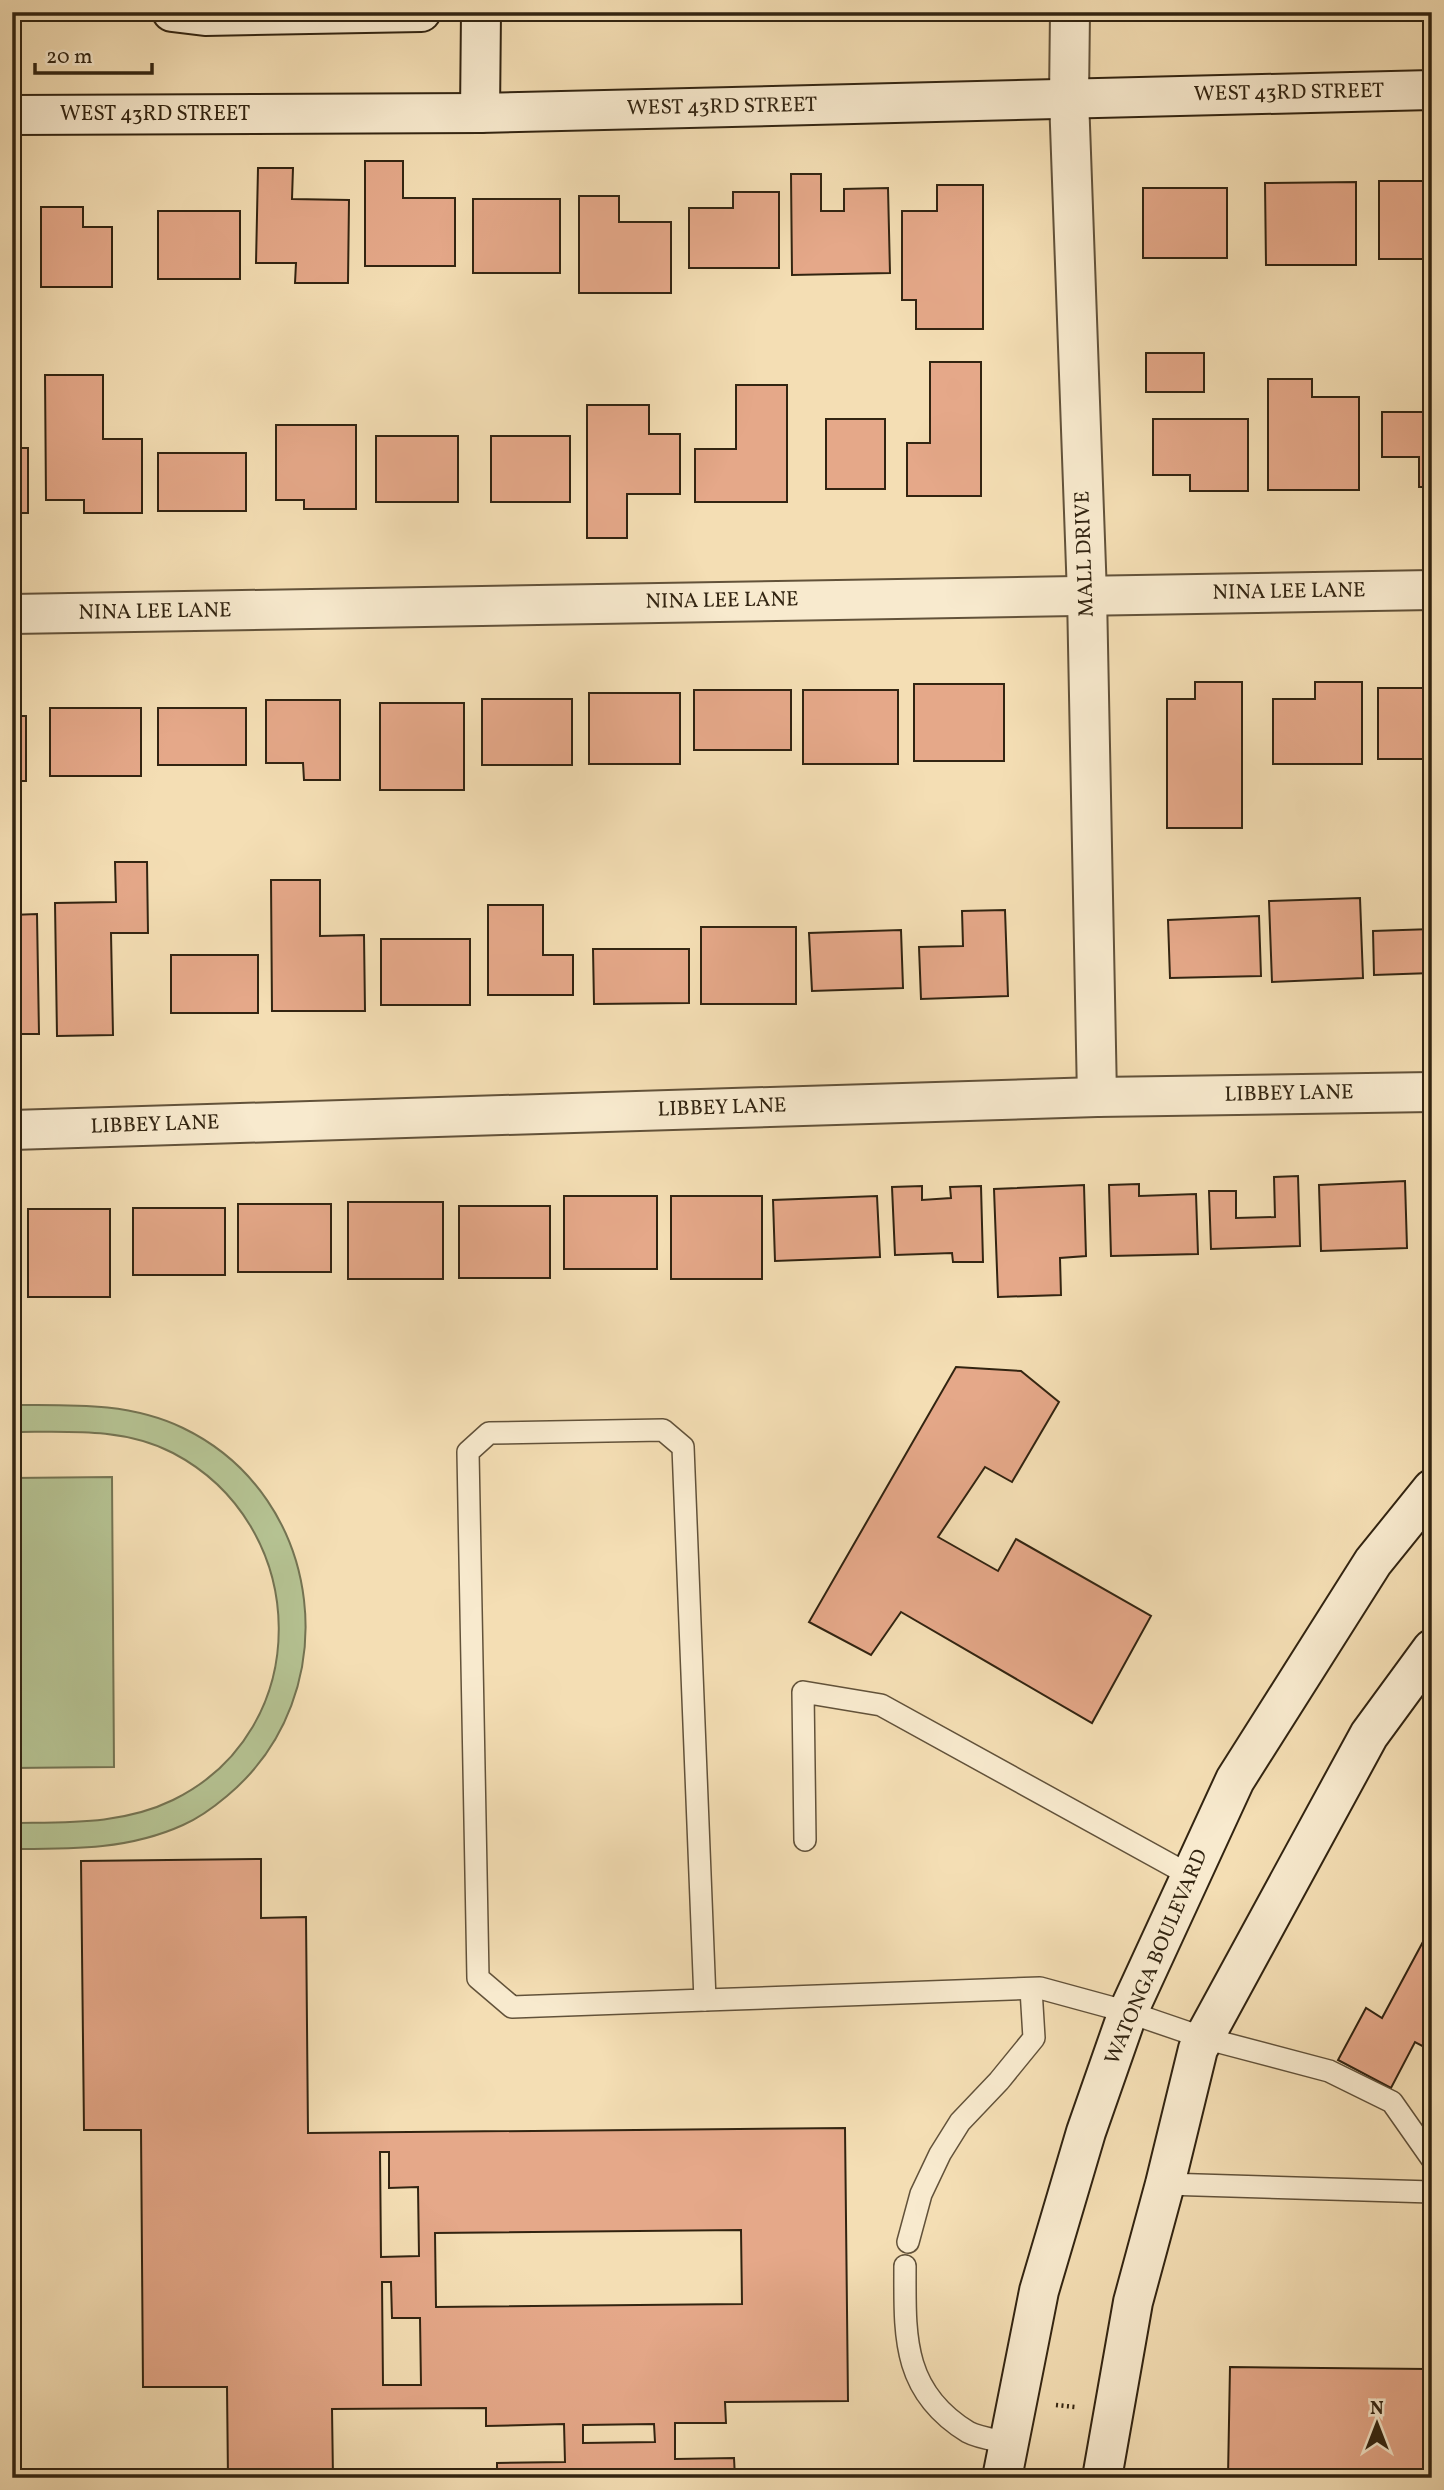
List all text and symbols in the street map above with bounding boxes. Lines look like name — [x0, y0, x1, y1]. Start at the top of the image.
scale bar — [35, 32, 152, 76]
text: 20 m — [46, 43, 92, 72]
street label: WEST 43RD STREET — [1193, 77, 1385, 109]
street label: WEST 43RD STREET — [626, 91, 818, 123]
street label: WEST 43RD STREET — [60, 100, 250, 129]
street label: MALL DRIVE — [1068, 490, 1102, 618]
street label: NINA LEE LANE — [1212, 576, 1366, 608]
street label: NINA LEE LANE — [645, 585, 799, 617]
street label: NINA LEE LANE — [78, 596, 232, 628]
street label: LIBBEY LANE — [1224, 1078, 1354, 1110]
street label: LIBBEY LANE — [657, 1091, 787, 1125]
street label: LIBBEY LANE — [90, 1108, 220, 1142]
street label: WATONGA BOULEVARD — [1098, 1845, 1216, 2069]
north arrow — [1342, 2388, 1412, 2458]
text: N — [1370, 2396, 1384, 2422]

